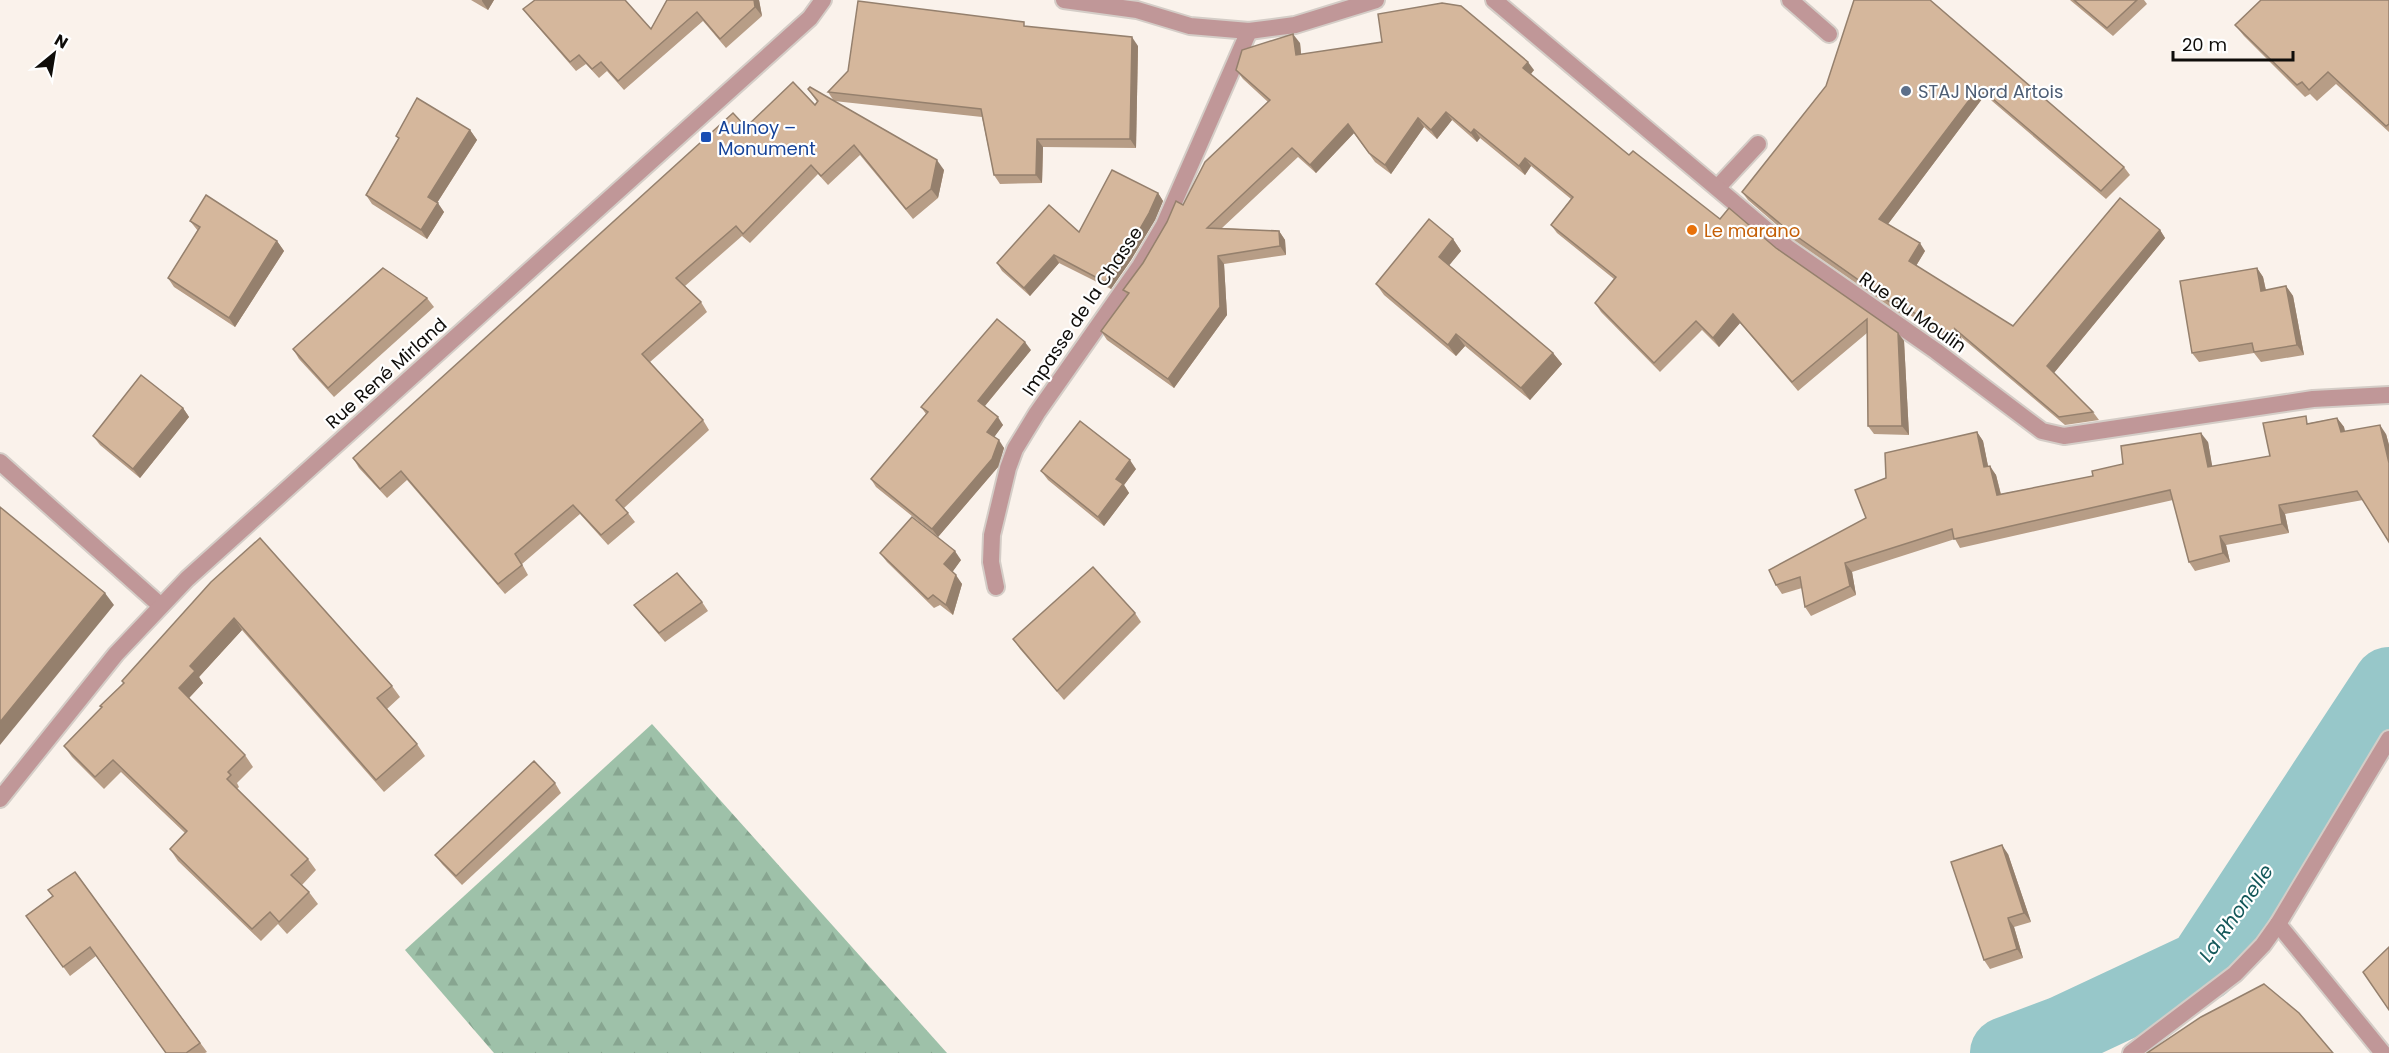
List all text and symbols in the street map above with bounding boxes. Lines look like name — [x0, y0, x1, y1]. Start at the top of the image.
north arrow — [24, 24, 84, 84]
scale bar — [2173, 24, 2293, 62]
text: N — [50, 28, 72, 54]
text: 20 m — [2182, 32, 2227, 57]
place label: STAJ Nord Artois — [1918, 79, 2063, 104]
marker: STAJ Nord Artois — [1899, 84, 1913, 98]
place label: Aulnoy – Monument — [718, 115, 816, 161]
marker: Aulnoy – Monument — [699, 130, 713, 144]
place label: Le marano — [1704, 218, 1800, 243]
street label: Impasse de la Chasse — [1016, 221, 1148, 401]
marker: Le marano — [1685, 223, 1699, 237]
street label: Rue du Moulin — [1854, 266, 1972, 358]
street label: Rue René Mirland — [320, 312, 452, 434]
water label: La Rhonelle — [2192, 859, 2280, 967]

